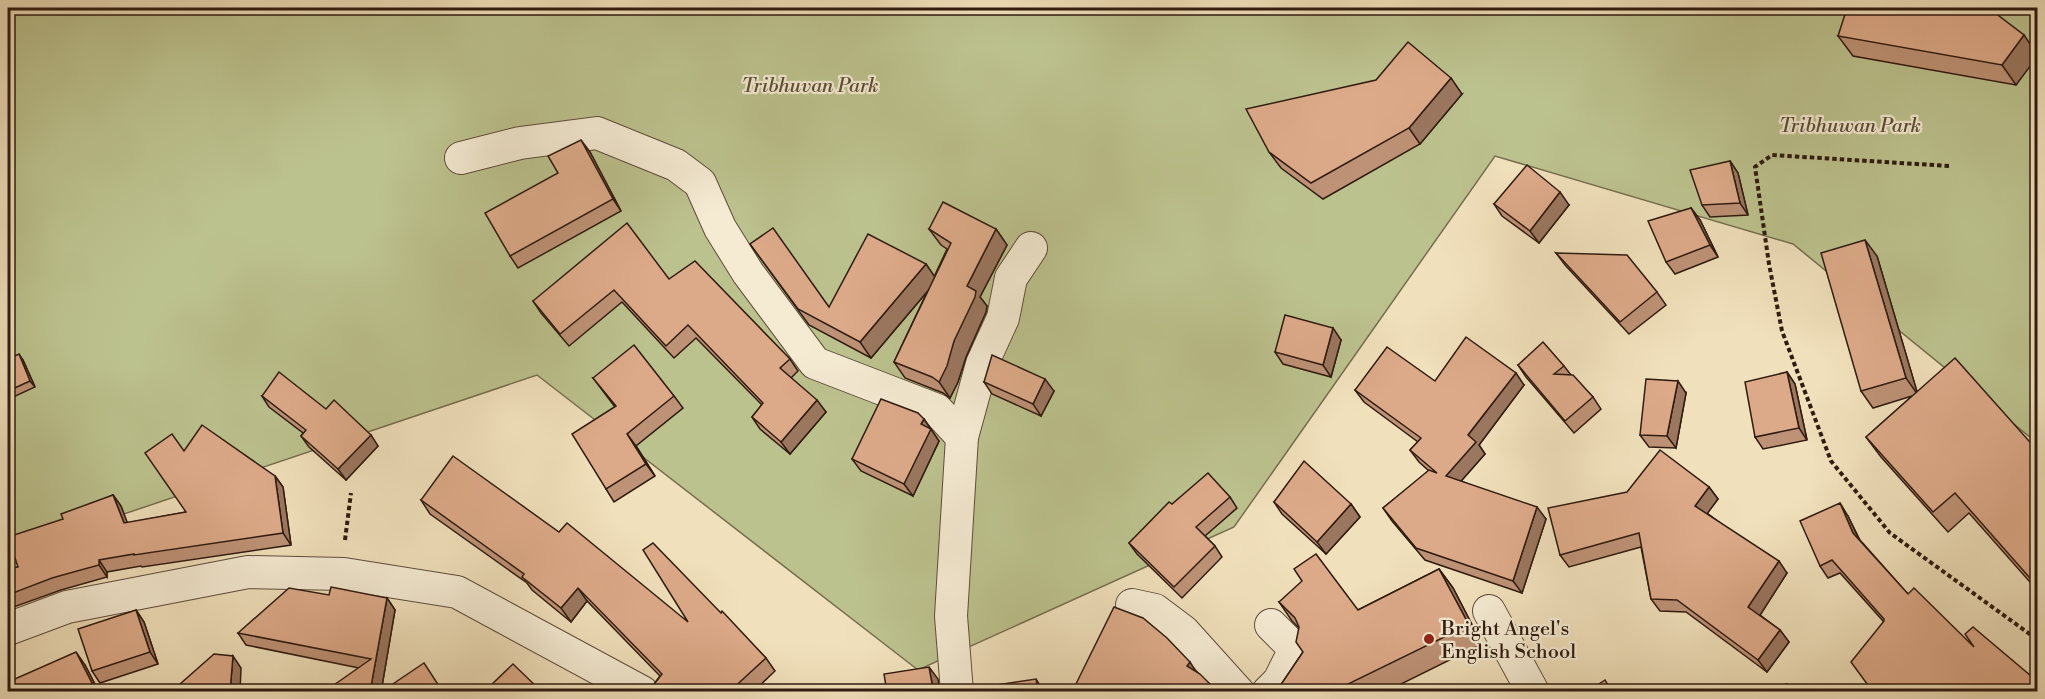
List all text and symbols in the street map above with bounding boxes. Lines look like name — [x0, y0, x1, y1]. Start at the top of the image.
park label: Tribhuvan Park — [742, 74, 878, 99]
park label: Tribhuwan Park — [1779, 114, 1921, 139]
place label: Bright Angel's English School — [1440, 617, 1576, 665]
marker: Bright Angel's English School — [1422, 632, 1436, 646]

